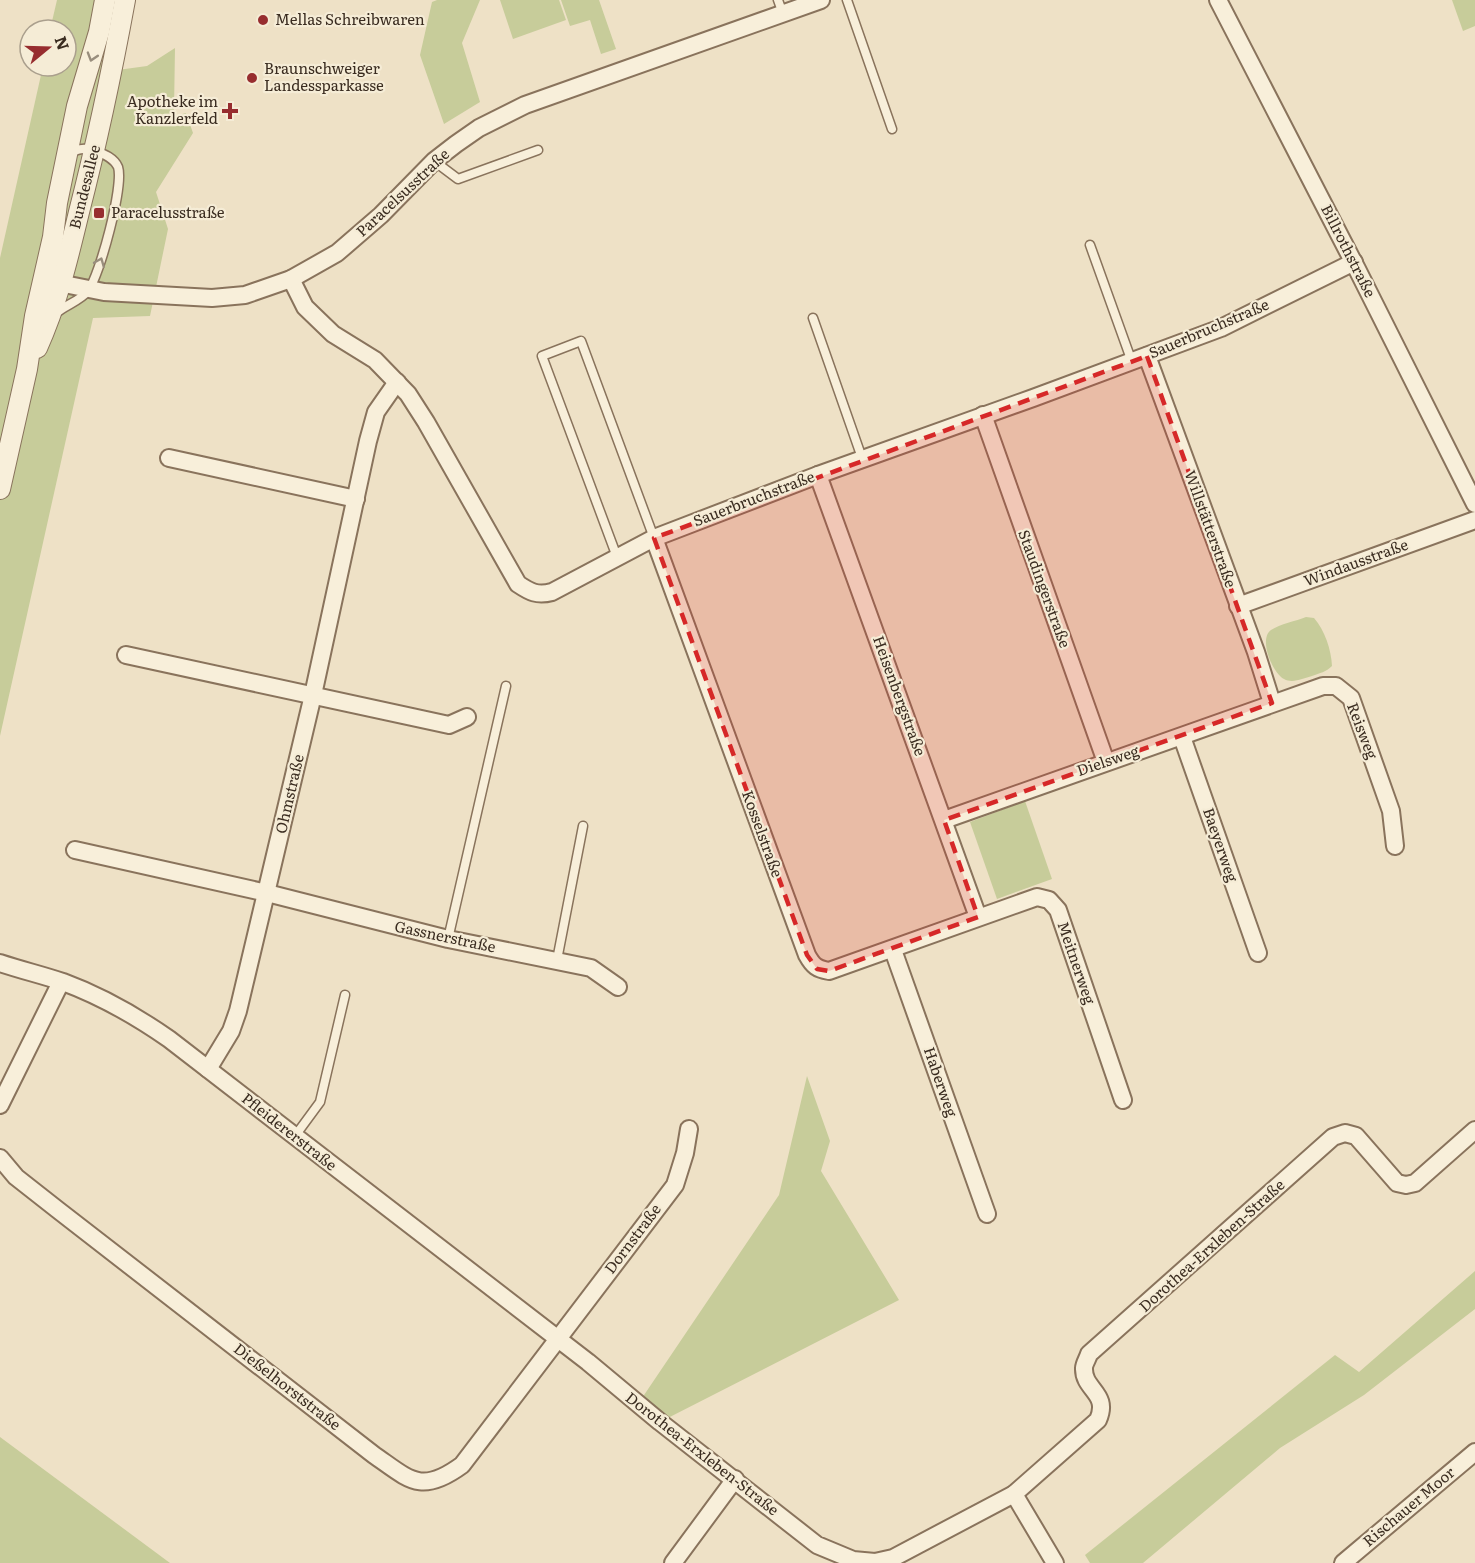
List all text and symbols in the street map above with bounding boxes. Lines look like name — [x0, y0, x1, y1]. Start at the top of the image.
place label: Mellas Schreibwaren — [275, 7, 425, 30]
marker: Mellas Schreibwaren — [256, 13, 270, 27]
north arrow — [18, 18, 78, 78]
text: N — [50, 33, 77, 53]
one-way arrow — [87, 51, 99, 62]
place label: Braunschweiger Landessparkasse — [264, 56, 384, 96]
marker: Braunschweiger Landessparkasse — [245, 71, 259, 85]
place label: Apotheke im Kanzlerfeld — [127, 89, 218, 129]
marker: Apotheke im Kanzlerfeld — [223, 104, 237, 118]
street label: Bundesallee — [62, 142, 105, 231]
street label: Paracelsusstraße — [350, 142, 454, 241]
place label: Paracelusstraße — [111, 200, 225, 223]
street label: Billrothstraße — [1316, 200, 1383, 301]
marker: Paracelusstraße — [92, 206, 106, 220]
one-way arrow — [93, 258, 105, 269]
street label: Sauerbruchstraße — [1145, 292, 1272, 363]
street label: Sauerbruchstraße — [689, 464, 818, 531]
street label: Willstätterstraße — [1179, 466, 1243, 591]
street label: Staudingerstraße — [1013, 526, 1078, 651]
street label: Windausstraße — [1300, 532, 1411, 591]
street label: Heisenbergstraße — [868, 632, 933, 759]
street label: Reisweg — [1342, 699, 1385, 763]
street label: Dielsweg — [1073, 738, 1142, 781]
street label: Ohmstraße — [268, 751, 309, 836]
street label: Kosselstraße — [737, 787, 790, 880]
street label: Baeyerweg — [1198, 804, 1245, 885]
street label: Gassnerstraße — [393, 914, 498, 958]
street label: Meitnerweg — [1053, 918, 1103, 1008]
street label: Haberweg — [919, 1043, 964, 1120]
street label: Pfleidererstraße — [237, 1086, 343, 1176]
street label: Dorothea-Erxleben-Straße — [1133, 1173, 1289, 1317]
street label: Dornstraße — [598, 1198, 666, 1278]
street label: Dießelhorststraße — [229, 1337, 347, 1435]
street label: Dorothea-Erxleben-Straße — [621, 1385, 785, 1520]
street label: Rischauer Moor — [1357, 1460, 1459, 1551]

